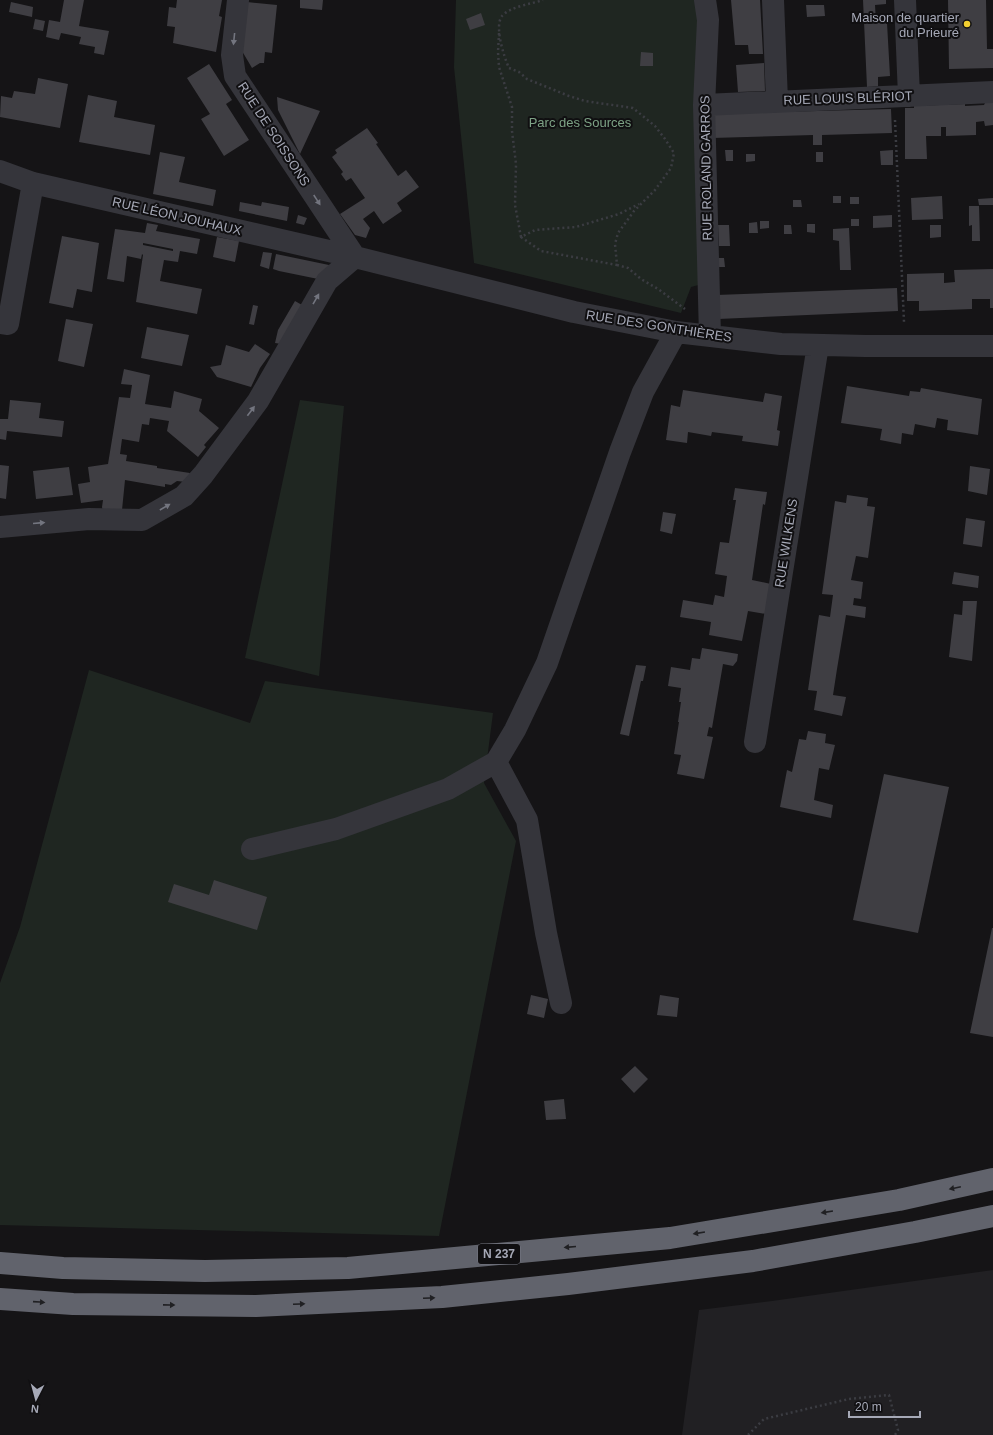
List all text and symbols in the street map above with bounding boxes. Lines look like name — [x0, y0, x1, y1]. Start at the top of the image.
place label: Maison de quartier du Prieuré — [851, 10, 960, 40]
marker: Maison de quartier du Prieuré — [962, 19, 972, 29]
one-way arrow — [230, 33, 237, 45]
street label: RUE DE SOISSONS — [235, 79, 313, 189]
street label: RUE LOUIS BLÉRIOT — [783, 88, 913, 108]
street label: RUE ROLAND GARROS — [697, 95, 715, 241]
park label: Parc des Sources — [529, 115, 632, 130]
street label: RUE LÉON JOUHAUX — [111, 194, 243, 238]
one-way arrow — [313, 195, 321, 205]
one-way arrow — [313, 293, 320, 305]
street label: RUE DES GONTHIÈRES — [585, 307, 733, 345]
one-way arrow — [246, 406, 255, 417]
street label: RUE WILKENS — [772, 497, 800, 588]
one-way arrow — [159, 504, 171, 511]
one-way arrow — [33, 520, 45, 527]
one-way arrow — [949, 1185, 961, 1191]
one-way arrow — [821, 1209, 833, 1215]
one-way arrow — [693, 1230, 705, 1236]
road number: N 237 — [478, 1244, 520, 1264]
one-way arrow — [564, 1244, 576, 1251]
one-way arrow — [423, 1295, 436, 1301]
one-way arrow — [33, 1298, 45, 1305]
one-way arrow — [293, 1301, 306, 1307]
one-way arrow — [163, 1302, 176, 1308]
north arrow — [16, 1379, 56, 1419]
scale bar — [849, 1393, 920, 1419]
text: 20 m — [855, 1400, 882, 1414]
text: N — [30, 1403, 40, 1415]

